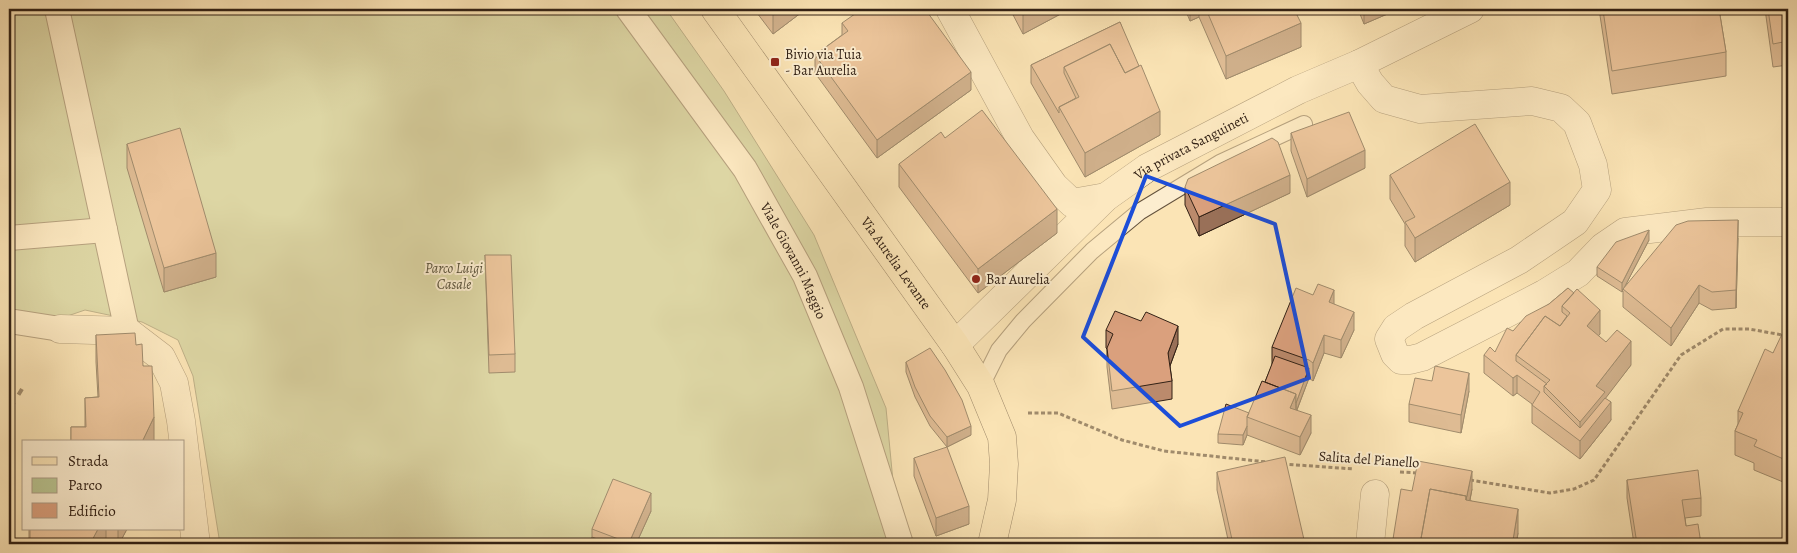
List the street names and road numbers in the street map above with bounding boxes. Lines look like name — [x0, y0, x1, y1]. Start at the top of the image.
street label: Via privata Sanguineti — [1129, 108, 1252, 185]
street label: Viale Giovanni Maggio — [755, 198, 831, 322]
street label: Via Aurelia Levante — [856, 212, 935, 313]
street label: Salita del Pianello — [1318, 447, 1420, 472]

